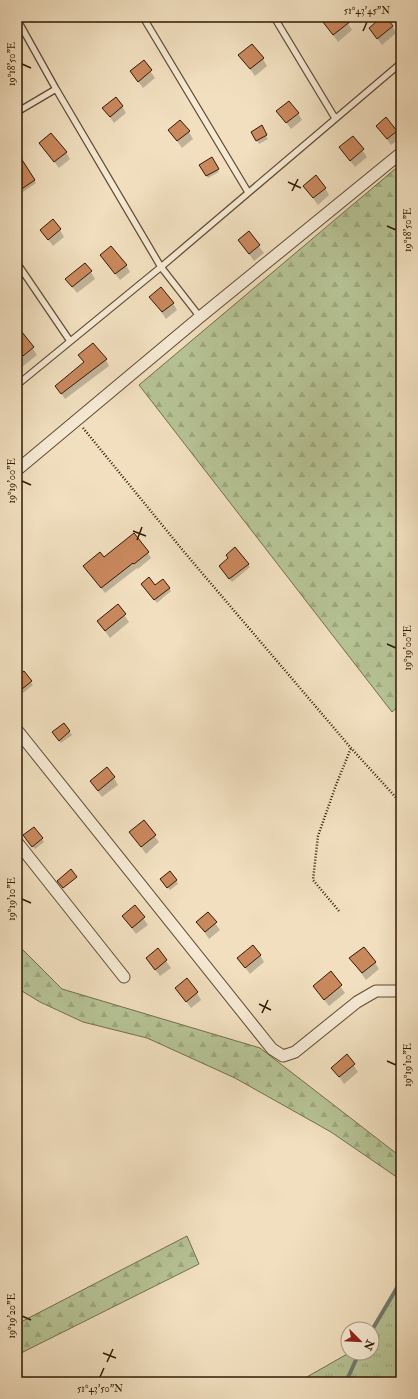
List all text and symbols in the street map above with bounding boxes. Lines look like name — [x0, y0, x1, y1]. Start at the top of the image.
text: 51°43'45"N — [344, 5, 390, 17]
text: 19°18'50"E — [6, 42, 18, 86]
text: 19°18'50"E — [402, 208, 414, 252]
text: 19°19'00"E — [6, 458, 18, 504]
text: 19°19'00"E — [402, 625, 414, 671]
text: 19°19'10"E — [6, 877, 18, 921]
text: 19°19'10"E — [402, 1043, 414, 1087]
text: 19°19'20"E — [6, 1293, 18, 1339]
north arrow — [340, 1321, 380, 1361]
text: N — [360, 1337, 377, 1353]
text: 51°43'50"N — [77, 1383, 123, 1395]

